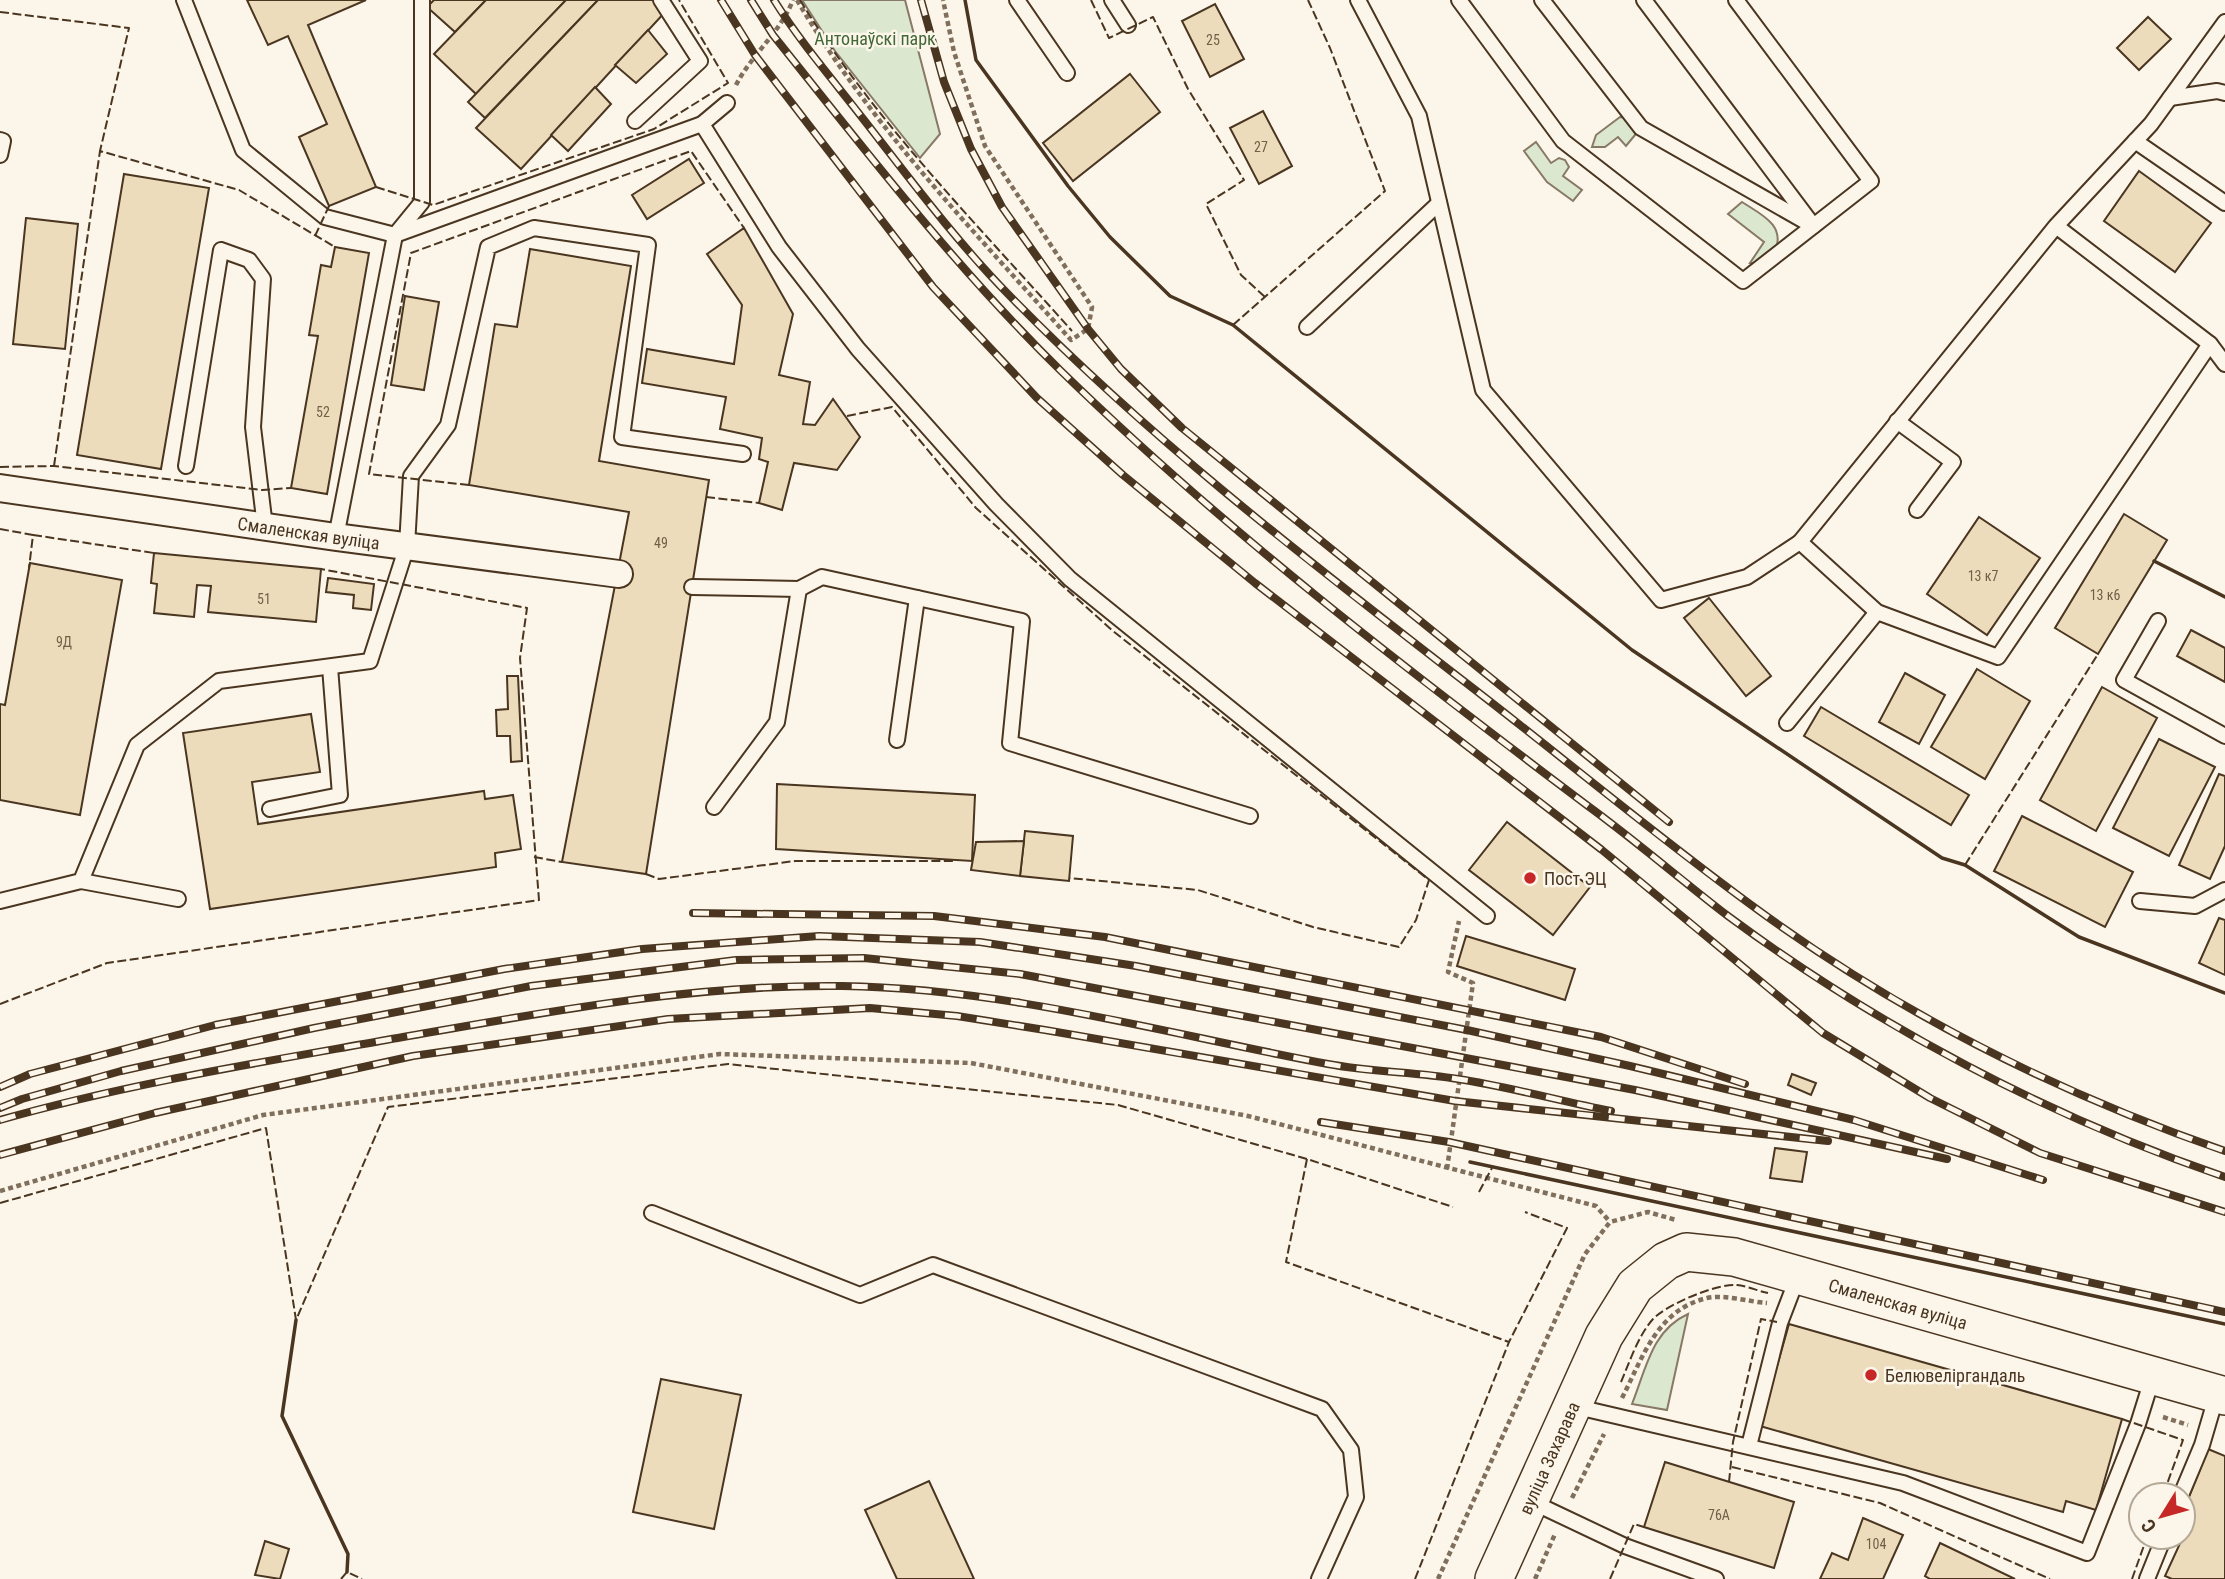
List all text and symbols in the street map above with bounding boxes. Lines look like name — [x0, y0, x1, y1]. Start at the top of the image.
park label: Антонаўскі парк — [814, 28, 936, 49]
house number: 25 — [1206, 32, 1220, 48]
house number: 27 — [1254, 139, 1268, 155]
house number: 52 — [316, 404, 330, 420]
street label: Смаленская вуліца — [236, 512, 381, 553]
house number: 49 — [654, 535, 668, 551]
house number: 13 к7 — [1968, 568, 1998, 584]
house number: 13 к6 — [2090, 587, 2120, 603]
house number: 51 — [257, 591, 271, 607]
house number: 9Д — [56, 634, 72, 650]
place label: Пост ЭЦ — [1544, 868, 1606, 889]
marker: Пост ЭЦ — [1522, 870, 1538, 886]
street label: Смаленская вуліца — [1826, 1274, 1970, 1333]
place label: Белювеліргандаль — [1885, 1365, 2025, 1386]
marker: Белювеліргандаль — [1863, 1367, 1879, 1383]
street label: вуліца Захарава — [1514, 1398, 1583, 1517]
north arrow — [2127, 1481, 2197, 1551]
house number: 76А — [1708, 1507, 1730, 1523]
text: С — [2136, 1515, 2161, 1537]
house number: 104 — [1866, 1536, 1886, 1552]

